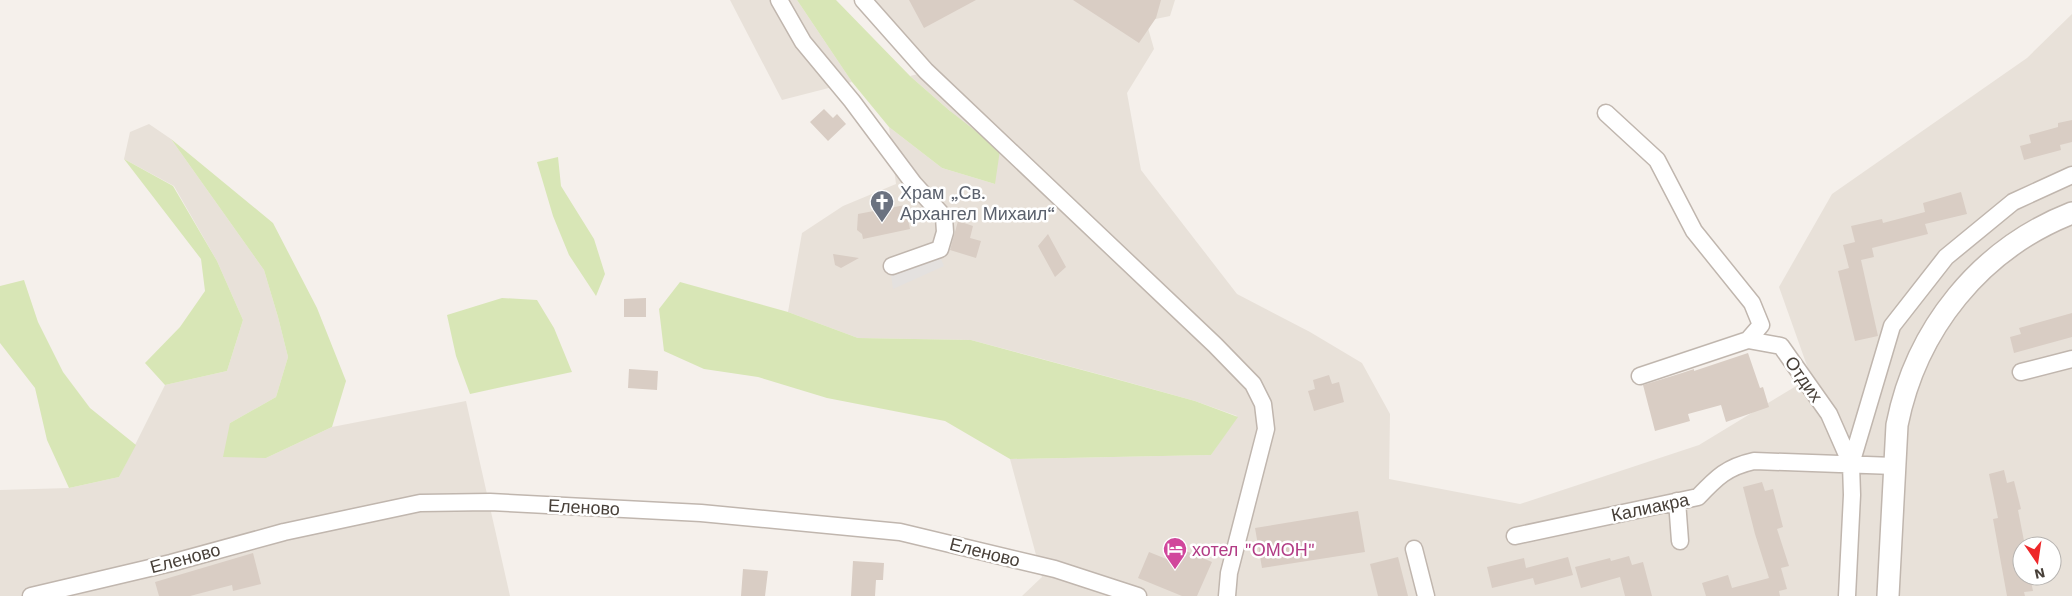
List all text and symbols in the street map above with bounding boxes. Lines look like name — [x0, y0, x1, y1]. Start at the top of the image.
place label: Храм „Св. Архангел Михаил“ — [900, 182, 1055, 224]
church icon: Храм „Св. Архангел Михаил“ — [869, 189, 895, 223]
street label: Отдих — [1781, 352, 1827, 406]
street label: Калиакра — [1609, 488, 1692, 525]
street label: Еленово — [548, 495, 620, 519]
street label: Еленово — [948, 533, 1022, 571]
hotel icon: хотел "ОМОН" — [1162, 536, 1188, 570]
north arrow — [2012, 536, 2062, 586]
street label: Еленово — [148, 539, 222, 577]
place label: хотел "ОМОН" — [1192, 539, 1315, 560]
text: N — [2033, 565, 2047, 583]

